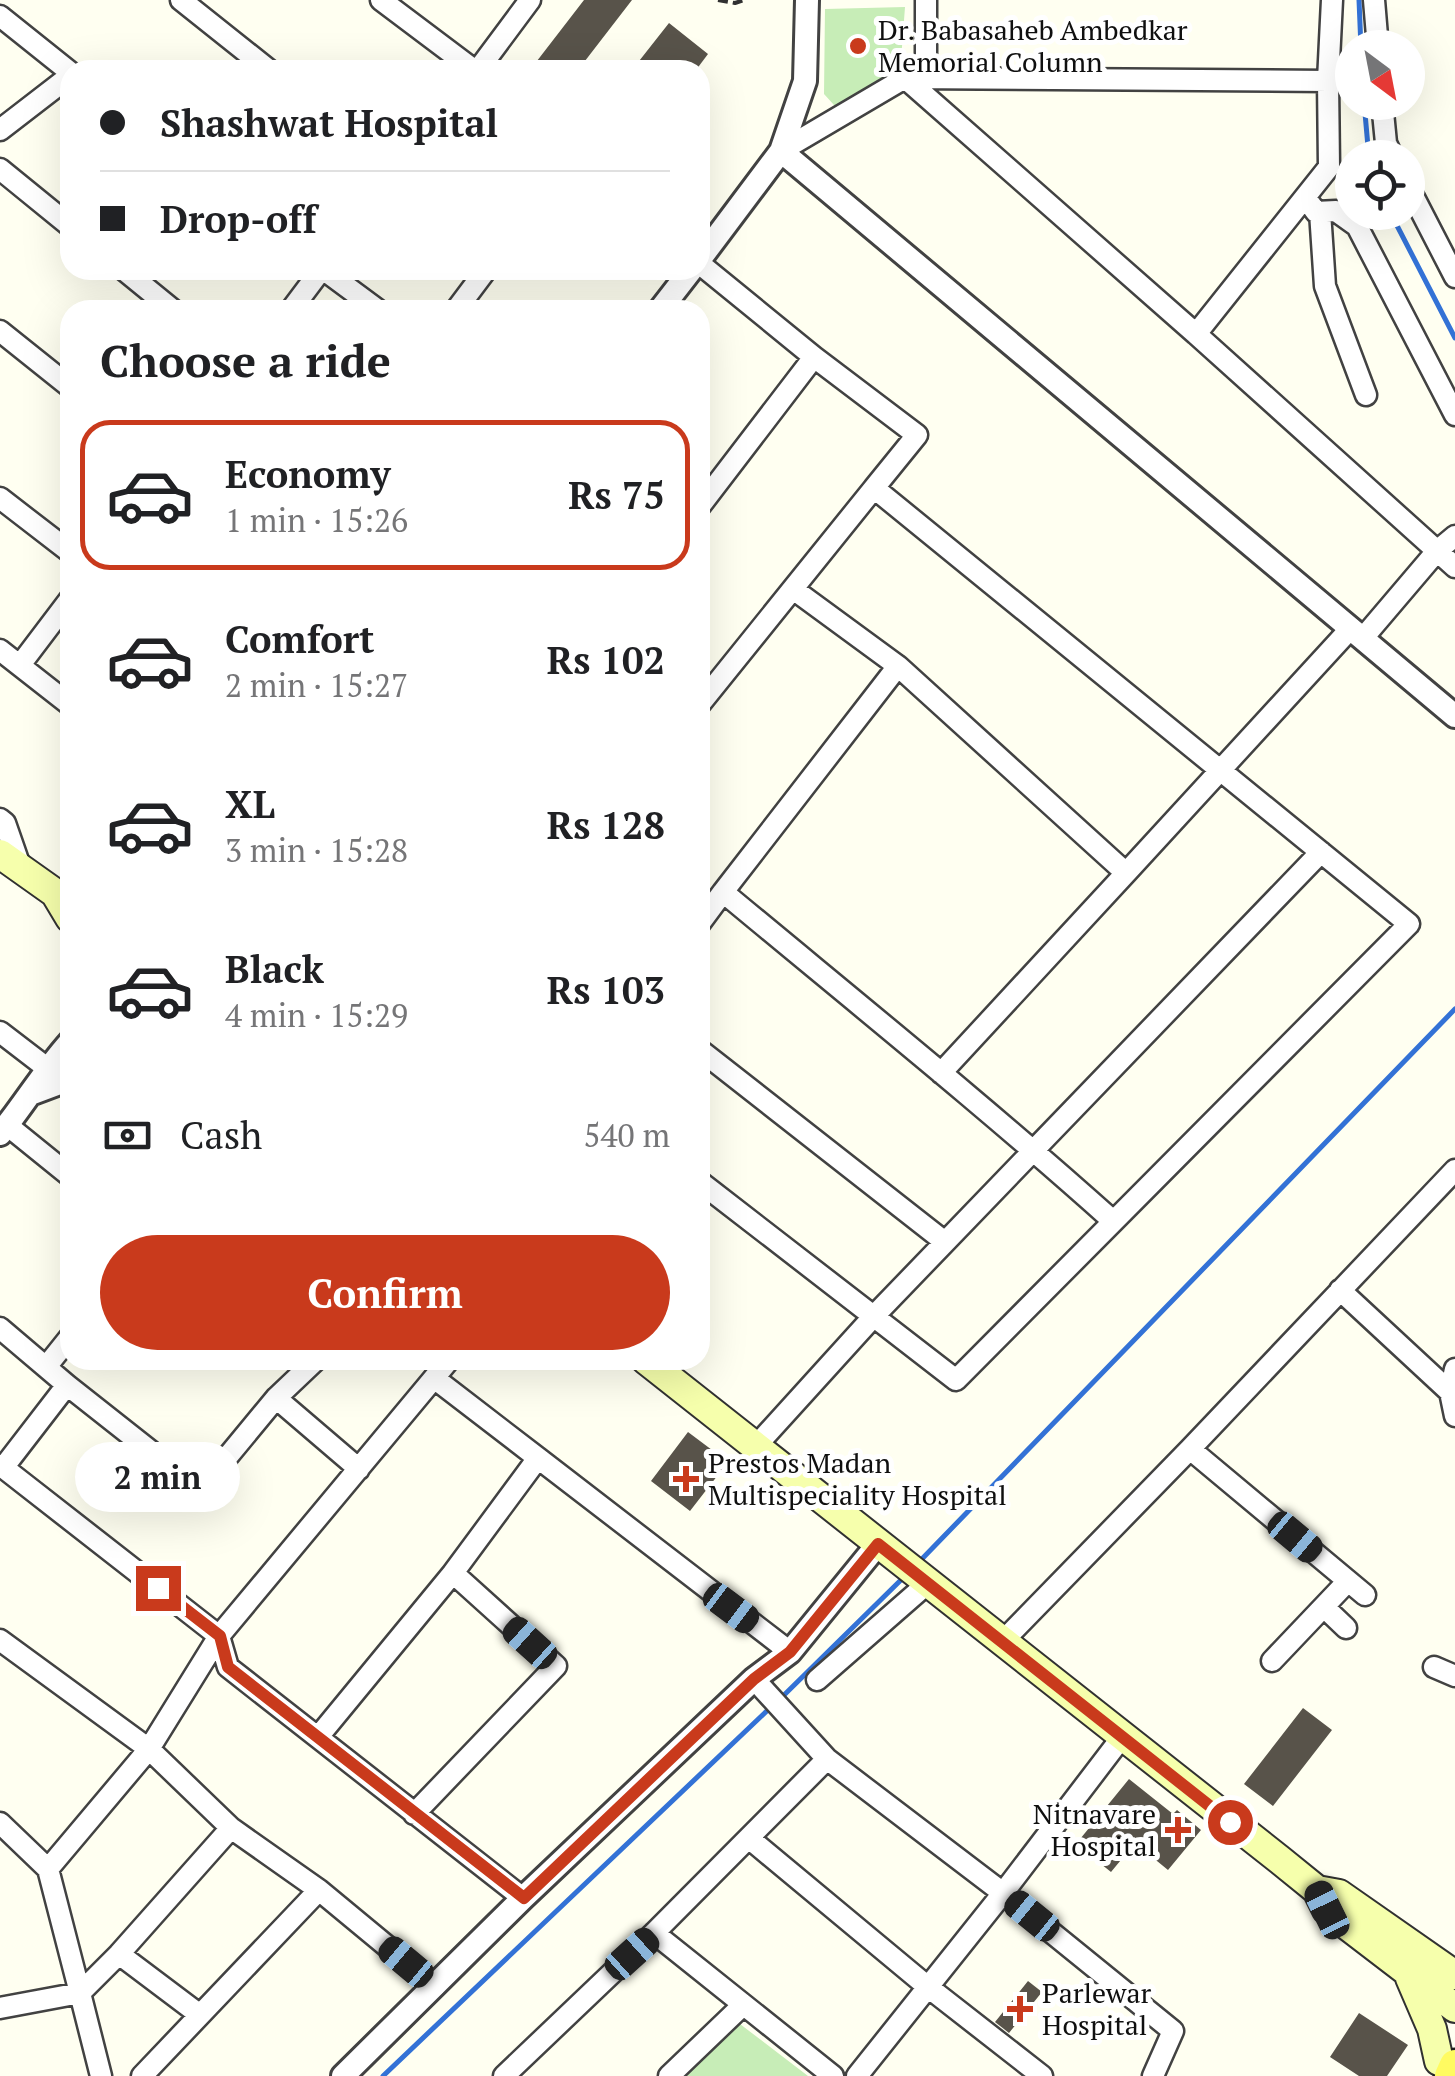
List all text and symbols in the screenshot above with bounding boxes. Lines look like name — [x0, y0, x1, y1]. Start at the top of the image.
place label: Dr. Babasaheb Ambedkar Memorial Column — [878, 11, 1188, 80]
north arrow — [1335, 30, 1425, 120]
map controls — [1335, 30, 1425, 230]
marker: Dr. Babasaheb Ambedkar Memorial Column — [847, 35, 869, 57]
text: Shashwat Hospital — [160, 98, 498, 148]
button: locate — [1335, 140, 1425, 230]
text: Drop-off — [160, 194, 317, 244]
text: Choose a ride — [100, 330, 391, 390]
text: Economy — [225, 449, 391, 499]
icon: car — [105, 450, 195, 540]
text: Rs 75 — [568, 470, 665, 520]
text: 1 min · 15:26 — [225, 499, 408, 541]
text: Comfort — [225, 614, 374, 664]
icon: car — [105, 615, 195, 705]
text: Rs 102 — [547, 635, 665, 685]
text: 2 min · 15:27 — [225, 664, 408, 706]
text: XL — [225, 779, 275, 829]
icon: car — [105, 780, 195, 870]
text: Rs 128 — [547, 800, 665, 850]
text: 3 min · 15:28 — [225, 829, 408, 871]
text: Black — [225, 944, 324, 994]
icon: car — [105, 945, 195, 1035]
text: Rs 103 — [547, 965, 665, 1015]
text: 4 min · 15:29 — [225, 994, 408, 1036]
icon: cash — [100, 1108, 155, 1163]
text: Cash — [180, 1110, 262, 1160]
text: 540 m — [583, 1114, 670, 1156]
button: Confirm — [100, 1235, 670, 1350]
callout: 2 min — [76, 1443, 240, 1513]
place label: Prestos Madan Multispeciality Hospital — [708, 1444, 1007, 1513]
text: 2 min — [114, 1456, 201, 1498]
marker: Prestos Madan Multispeciality Hospital — [673, 1466, 699, 1492]
car — [1262, 1506, 1328, 1568]
route end — [136, 1566, 181, 1611]
car — [698, 1578, 764, 1638]
car — [498, 1612, 562, 1674]
place label: Nitnavare Hospital — [1033, 1795, 1156, 1864]
route start — [1208, 1800, 1253, 1845]
marker: Nitnavare Hospital — [1165, 1817, 1191, 1843]
car — [1300, 1876, 1354, 1944]
car — [999, 1885, 1065, 1947]
car — [600, 1923, 664, 1985]
car — [373, 1931, 439, 1993]
place label: Parlewar Hospital — [1042, 1974, 1152, 2043]
marker: Parlewar Hospital — [1007, 1996, 1033, 2022]

